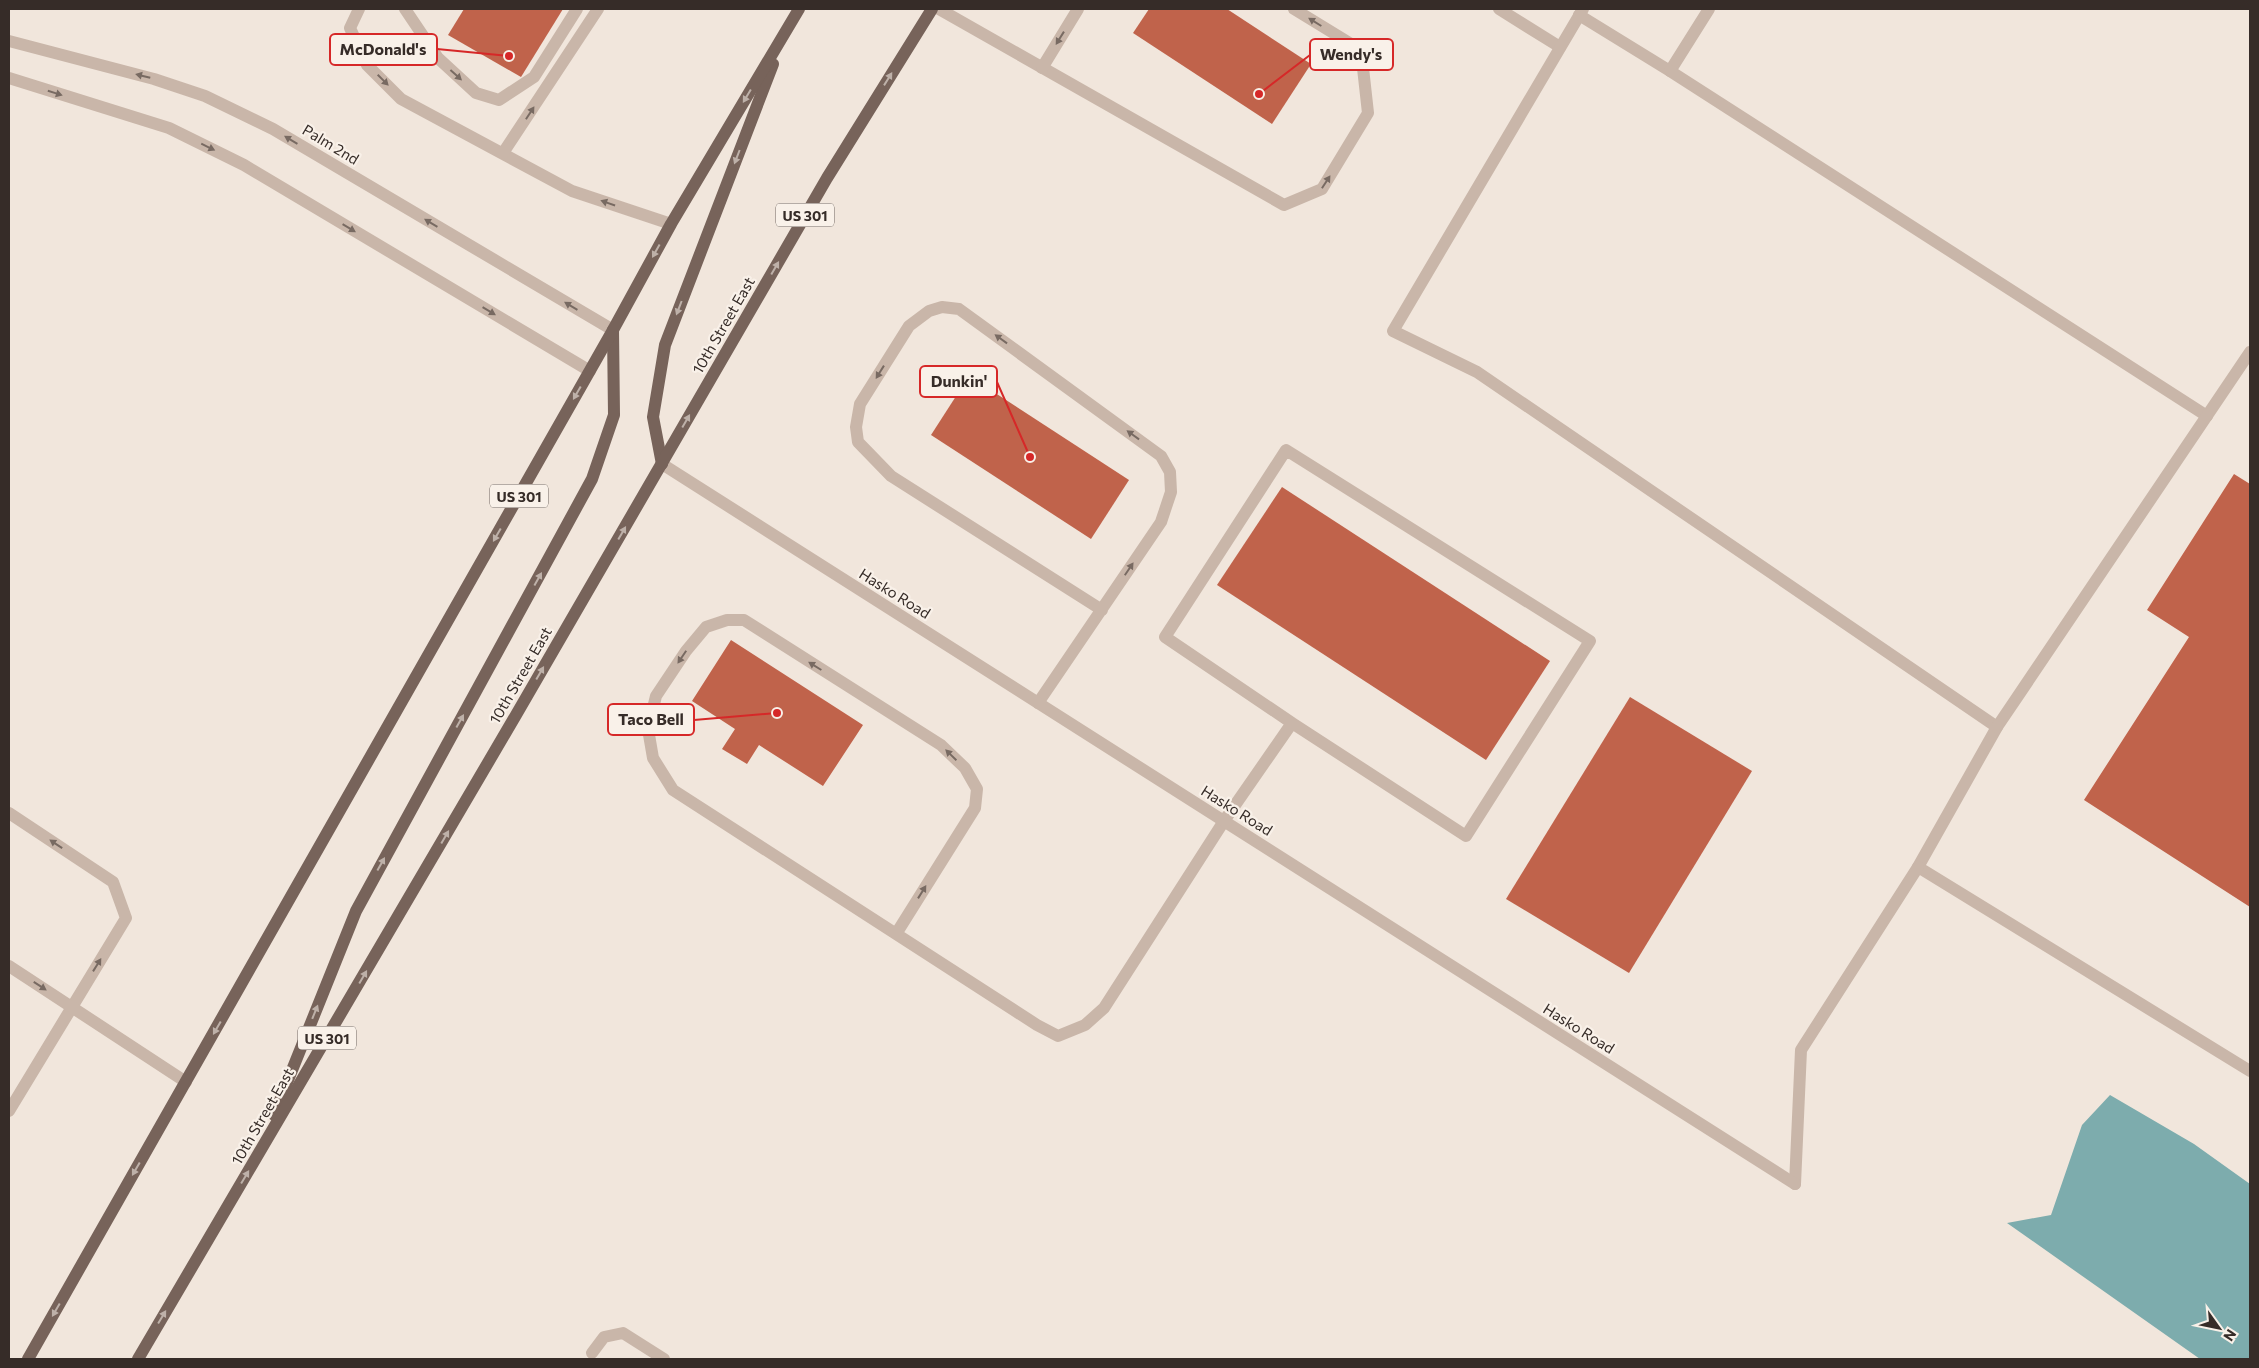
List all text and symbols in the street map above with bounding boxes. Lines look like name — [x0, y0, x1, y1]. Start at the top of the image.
one-way arrow — [1309, 17, 1322, 26]
one-way arrow — [1056, 32, 1065, 45]
callout: McDonald's — [330, 34, 437, 65]
text: McDonald's — [340, 39, 426, 58]
callout: Wendy's — [1310, 39, 1393, 70]
text: Wendy's — [1320, 44, 1382, 63]
one-way arrow — [450, 69, 462, 80]
one-way arrow — [135, 72, 150, 80]
one-way arrow — [884, 72, 893, 85]
one-way arrow — [376, 74, 388, 86]
one-way arrow — [743, 88, 751, 103]
one-way arrow — [48, 89, 63, 97]
one-way arrow — [525, 106, 535, 119]
street label: Palm 2nd — [300, 120, 362, 168]
one-way arrow — [285, 135, 298, 144]
one-way arrow — [201, 144, 215, 152]
one-way arrow — [733, 149, 740, 164]
one-way arrow — [1321, 175, 1330, 188]
one-way arrow — [601, 199, 616, 206]
road number: US 301 — [776, 204, 834, 226]
one-way arrow — [425, 218, 438, 227]
one-way arrow — [342, 223, 356, 232]
one-way arrow — [652, 245, 661, 258]
one-way arrow — [770, 261, 779, 274]
street label: 10th Street East — [688, 273, 758, 377]
one-way arrow — [564, 301, 577, 310]
one-way arrow — [675, 301, 683, 316]
one-way arrow — [482, 306, 495, 315]
one-way arrow — [995, 334, 1008, 345]
one-way arrow — [875, 366, 884, 379]
callout: Dunkin' — [920, 366, 997, 397]
text: Dunkin' — [931, 371, 987, 390]
one-way arrow — [573, 387, 582, 400]
one-way arrow — [682, 414, 690, 429]
one-way arrow — [1126, 430, 1140, 440]
road number: US 301 — [490, 484, 548, 508]
one-way arrow — [617, 526, 626, 539]
one-way arrow — [493, 527, 501, 542]
one-way arrow — [1124, 563, 1134, 576]
street label: Hasko Road — [856, 564, 934, 622]
one-way arrow — [533, 572, 542, 586]
street label: 10th Street East — [485, 623, 555, 727]
one-way arrow — [677, 650, 687, 664]
one-way arrow — [809, 661, 822, 670]
one-way arrow — [536, 666, 544, 681]
callout: Taco Bell — [608, 704, 694, 735]
text: Taco Bell — [618, 709, 684, 728]
one-way arrow — [455, 715, 464, 728]
one-way arrow — [945, 749, 957, 761]
street label: Hasko Road — [1198, 781, 1276, 839]
one-way arrow — [440, 830, 449, 843]
one-way arrow — [49, 840, 62, 849]
one-way arrow — [377, 857, 386, 871]
one-way arrow — [917, 886, 926, 899]
one-way arrow — [92, 959, 102, 972]
one-way arrow — [358, 970, 367, 983]
one-way arrow — [33, 981, 47, 991]
street label: Hasko Road — [1540, 999, 1618, 1057]
one-way arrow — [312, 1005, 320, 1019]
one-way arrow — [213, 1020, 221, 1035]
road number: US 301 — [298, 1026, 356, 1050]
street label: 10th Street East — [227, 1064, 297, 1168]
one-way arrow — [132, 1162, 141, 1175]
one-way arrow — [241, 1170, 249, 1185]
one-way arrow — [51, 1303, 60, 1317]
north arrow — [2194, 1303, 2244, 1353]
one-way arrow — [158, 1311, 167, 1324]
text: N — [2220, 1326, 2240, 1344]

